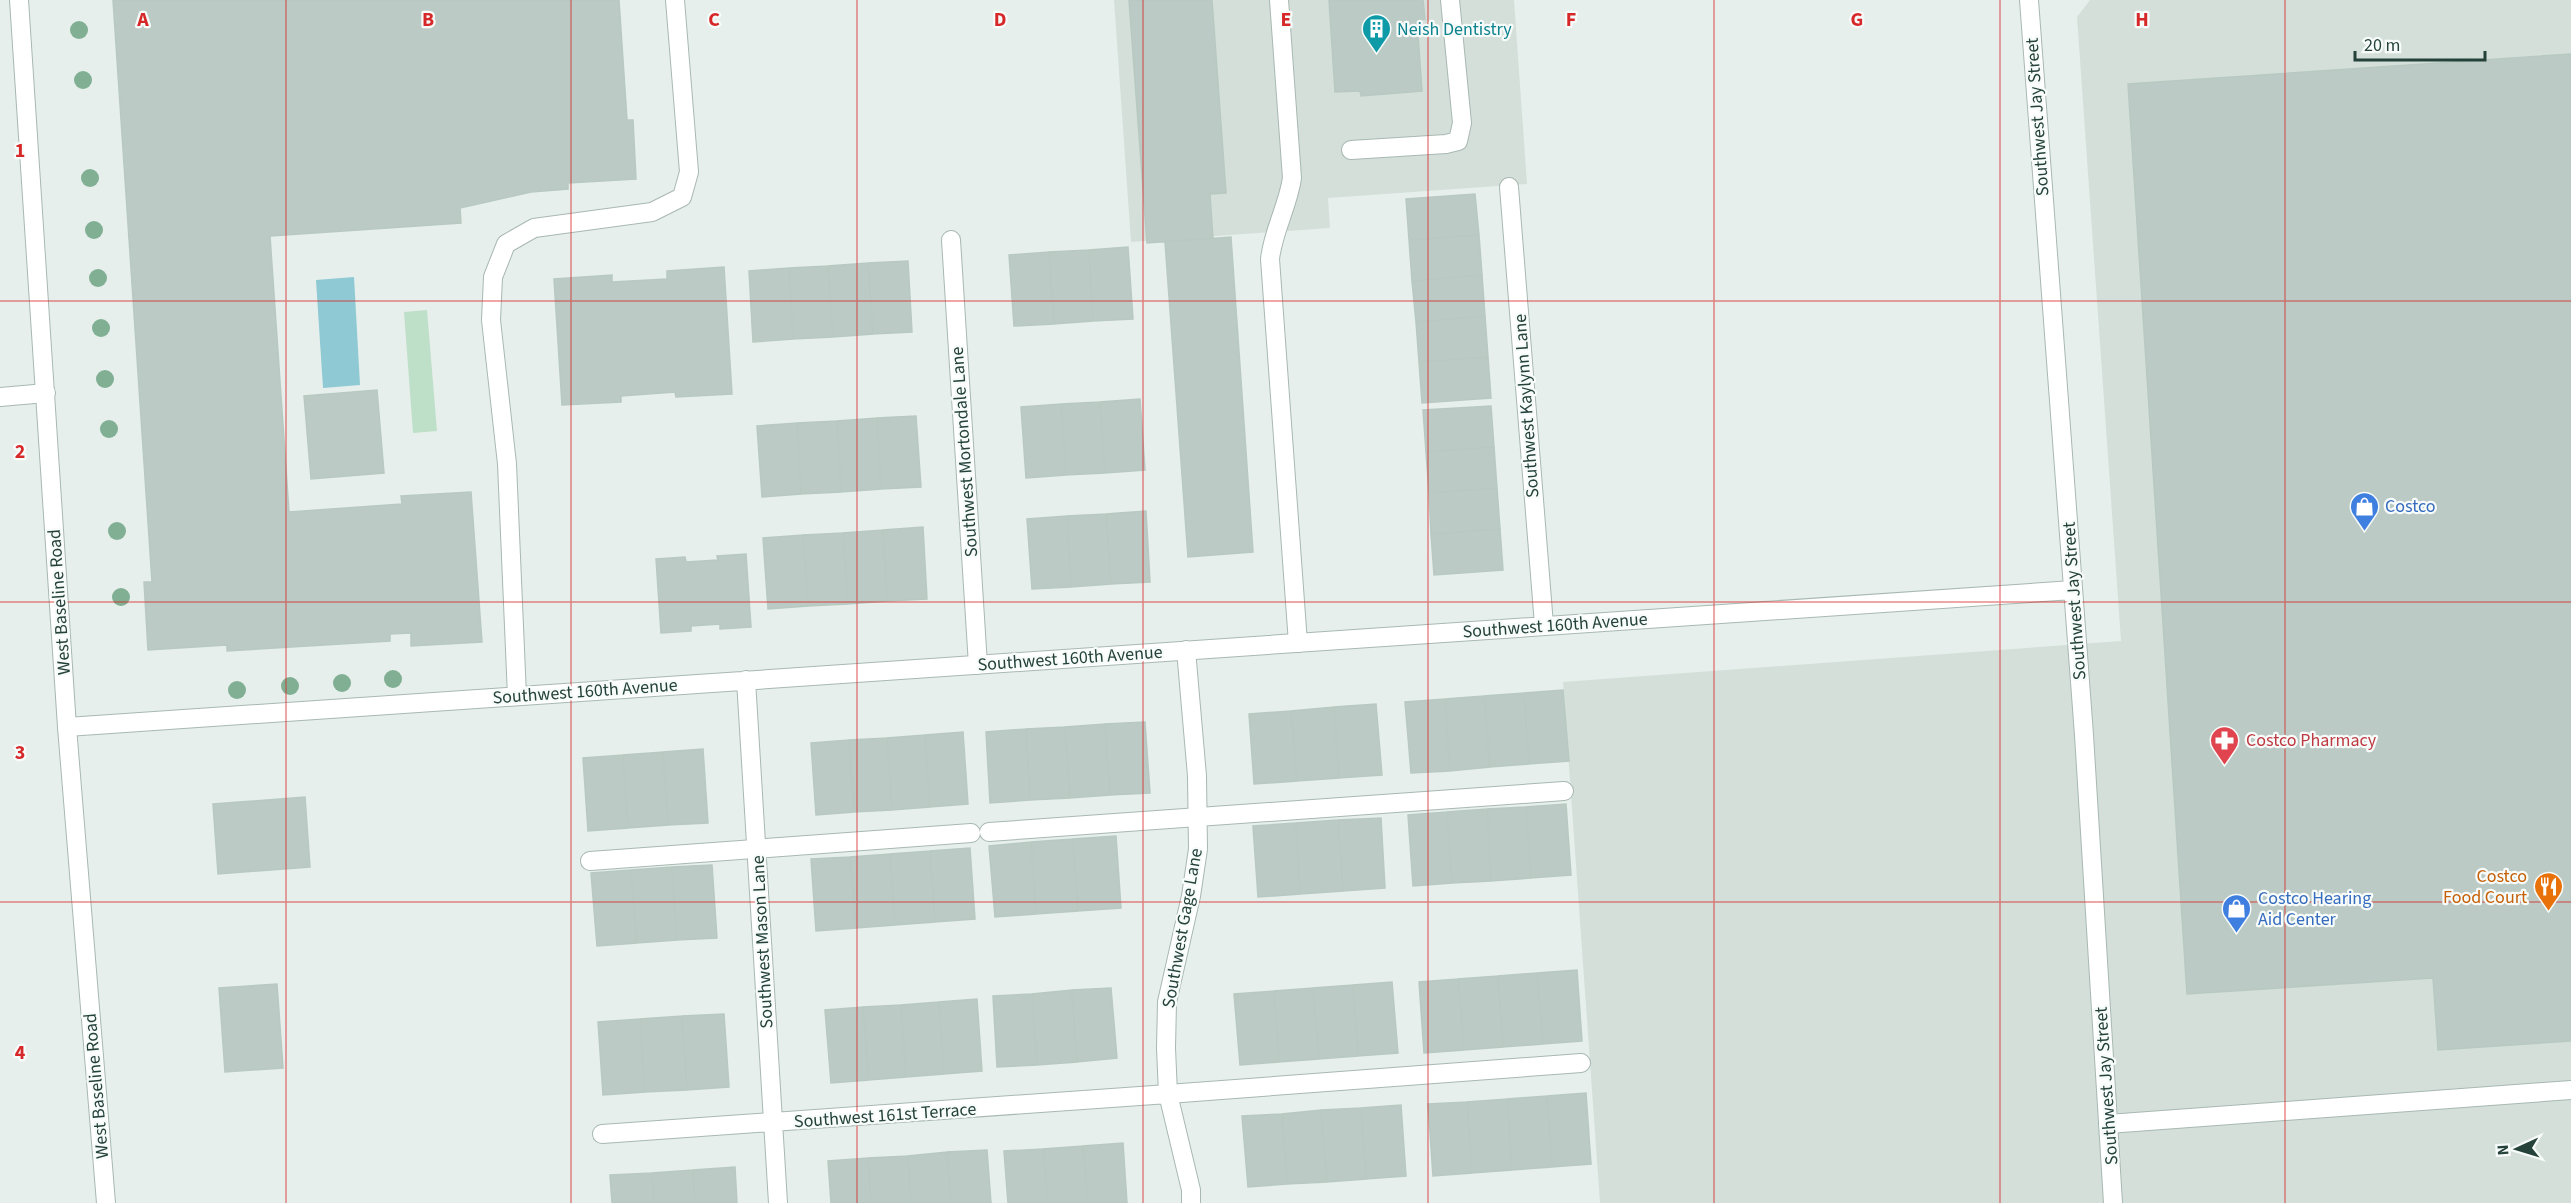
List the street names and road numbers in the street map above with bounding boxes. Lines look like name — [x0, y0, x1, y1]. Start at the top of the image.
street label: Southwest Jay Street — [2020, 37, 2055, 197]
street label: Southwest Kaylynn Lane — [1508, 313, 1545, 499]
street label: Southwest Mortondale Lane — [945, 346, 984, 558]
street label: Southwest Jay Street — [2057, 521, 2092, 681]
street label: West Baseline Road — [42, 528, 77, 676]
street label: Southwest 160th Avenue — [1462, 607, 1648, 644]
street label: Southwest 160th Avenue — [977, 640, 1163, 677]
street label: Southwest 160th Avenue — [492, 673, 678, 710]
street label: Southwest Gage Lane — [1156, 846, 1209, 1010]
street label: Southwest Mason Lane — [745, 855, 780, 1029]
street label: Southwest Jay Street — [2089, 1006, 2124, 1166]
street label: West Baseline Road — [78, 1012, 115, 1160]
street label: Southwest 161st Terrace — [793, 1097, 977, 1134]

